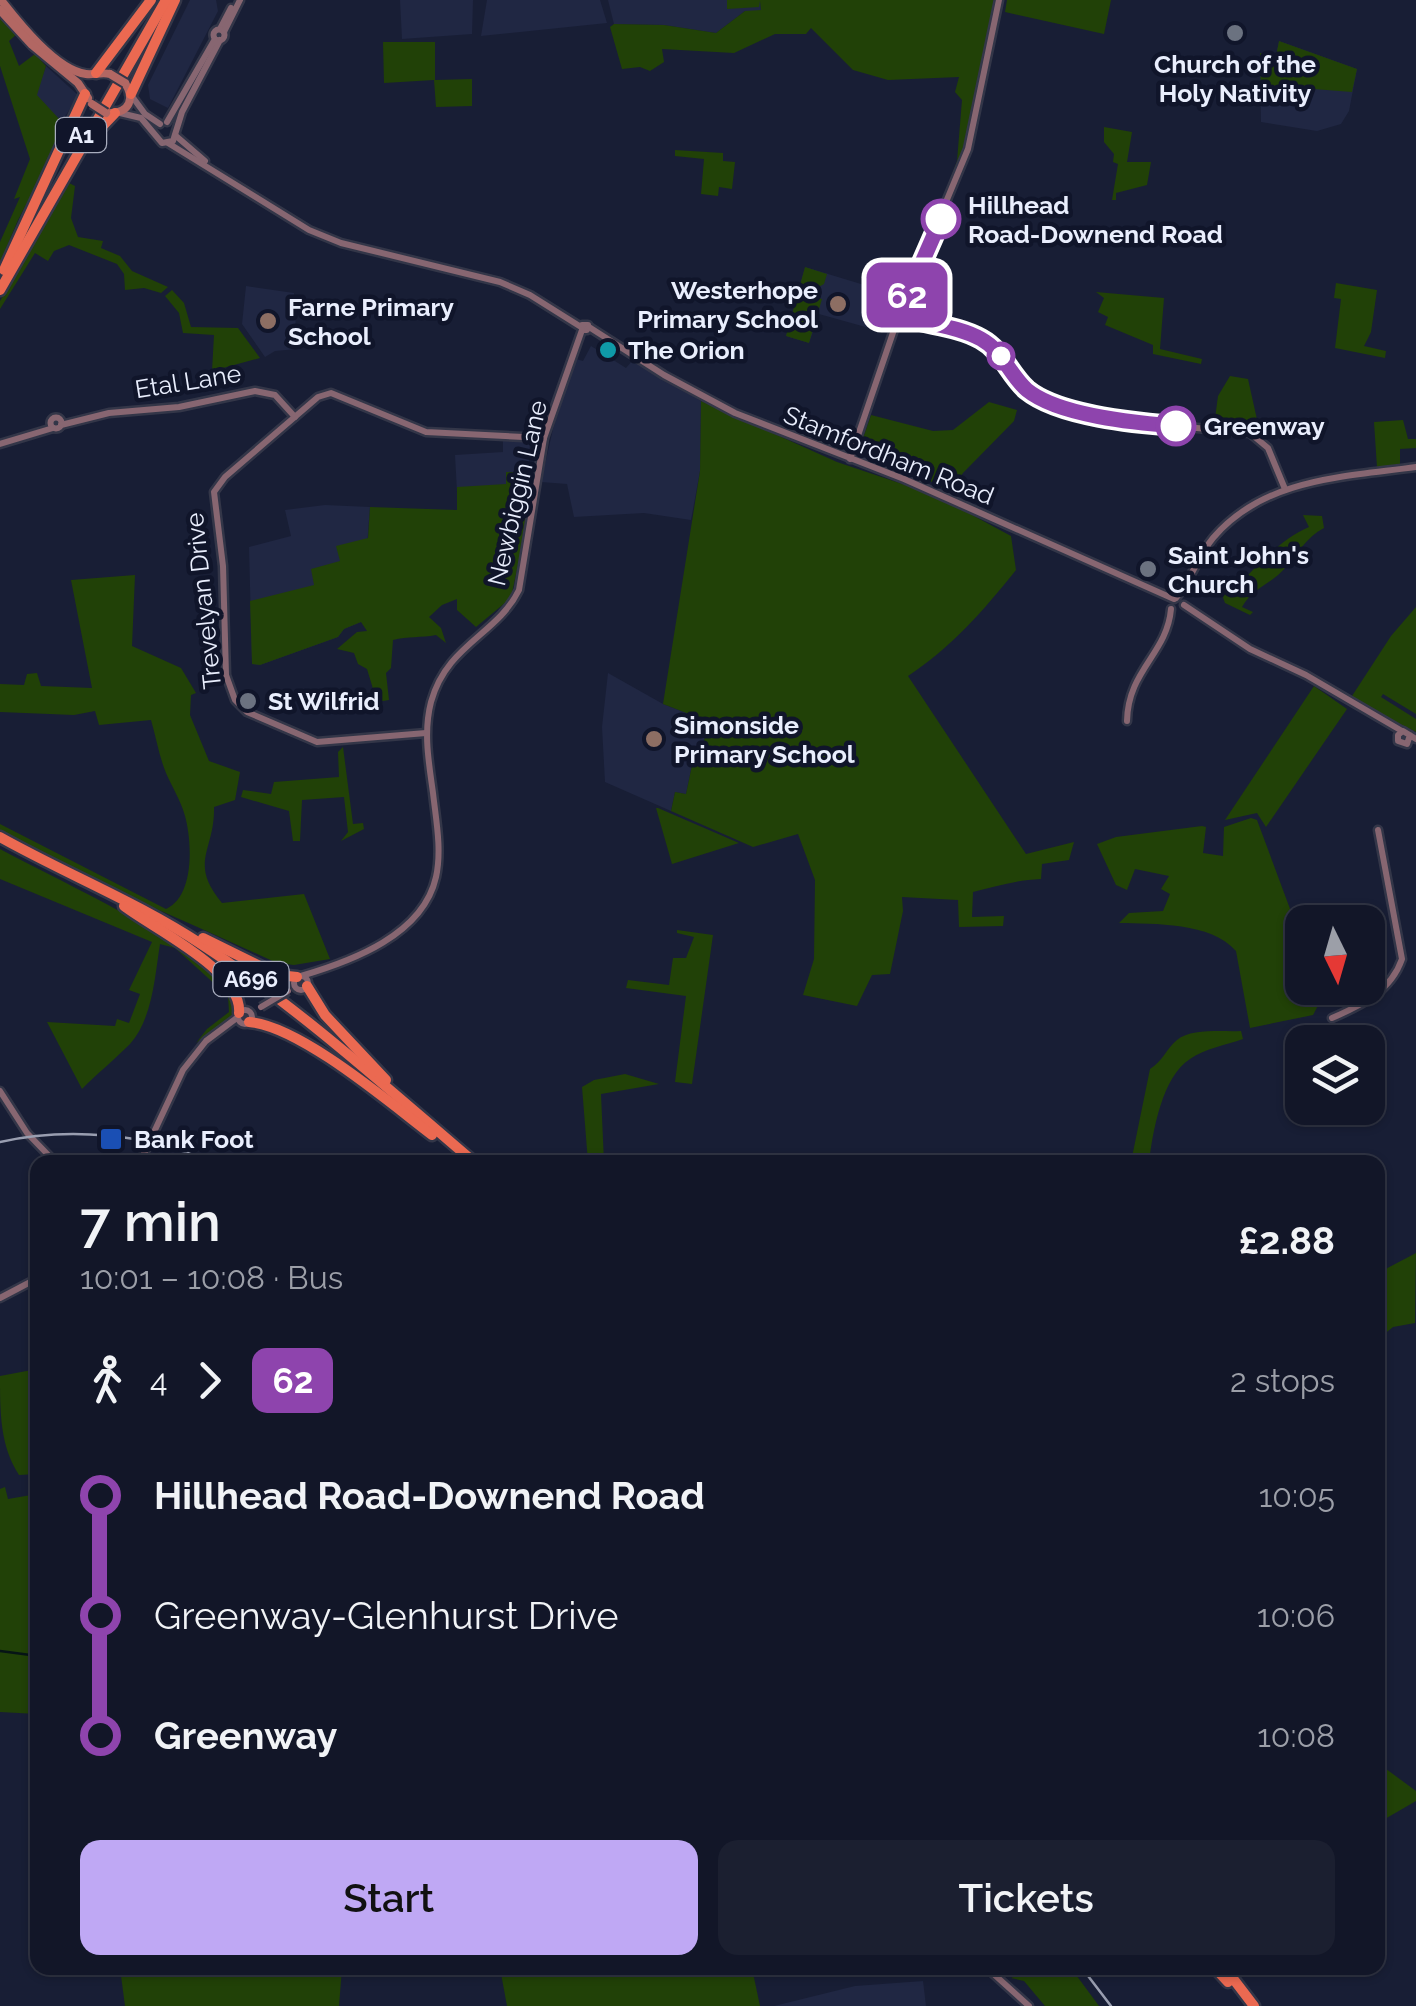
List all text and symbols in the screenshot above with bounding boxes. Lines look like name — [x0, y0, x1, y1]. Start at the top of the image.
marker: Church of the Holy Nativity — [1224, 22, 1246, 44]
place label: Church of the Holy Nativity — [1154, 49, 1316, 108]
road number: A1 — [56, 118, 106, 152]
place label: Hillhead Road-Downend Road — [968, 190, 1223, 249]
marker: Hillhead Road-Downend Road — [922, 200, 960, 238]
line badge: 62 — [862, 262, 952, 328]
place label: Westerhope Primary School — [637, 275, 818, 334]
text: 62 — [887, 275, 928, 316]
place label: Farne Primary School — [288, 292, 454, 351]
marker: Westerhope Primary School — [827, 293, 849, 315]
marker: Farne Primary School — [257, 310, 279, 332]
place label: The Orion — [628, 335, 745, 365]
marker: The Orion — [597, 339, 619, 361]
unlabelled marker — [988, 343, 1014, 369]
street label: Etal Lane — [133, 358, 243, 404]
street label: Newbiggin Lane — [481, 397, 553, 589]
street label: Stamfordham Road — [780, 399, 998, 511]
marker: Greenway — [1157, 407, 1195, 445]
place label: Greenway — [1204, 411, 1325, 441]
street label: Trevelyan Drive — [179, 511, 227, 691]
place label: Saint John's Church — [1168, 540, 1309, 599]
marker: Saint John's Church — [1137, 558, 1159, 580]
place label: St Wilfrid — [268, 686, 380, 716]
marker: St Wilfrid — [237, 690, 259, 712]
place label: Simonside Primary School — [674, 710, 855, 769]
marker: Simonside Primary School — [643, 728, 665, 750]
north arrow — [1285, 905, 1385, 1005]
map controls — [1285, 905, 1385, 1125]
road number: A696 — [214, 962, 288, 996]
button: layers — [1285, 1025, 1385, 1125]
place label: Bank Foot — [134, 1124, 254, 1154]
marker: Bank Foot — [98, 1126, 124, 1152]
text: 7 min — [80, 1189, 221, 1254]
text: £2.88 — [1238, 1218, 1335, 1263]
text: 10:01 – 10:08 · Bus — [80, 1259, 343, 1296]
icon: walk — [80, 1353, 135, 1408]
icon: forward — [182, 1353, 237, 1408]
text: 62 — [272, 1360, 313, 1401]
text: 4 — [150, 1362, 167, 1399]
text: 2 stops — [1230, 1362, 1335, 1399]
text: Hillhead Road-Downend Road — [154, 1473, 705, 1518]
text: 10:05 — [1259, 1477, 1335, 1514]
text: Greenway-Glenhurst Drive — [154, 1593, 618, 1638]
text: 10:06 — [1257, 1597, 1335, 1634]
text: Greenway — [154, 1713, 337, 1758]
text: 10:08 — [1257, 1717, 1335, 1754]
button: Start — [80, 1840, 698, 1955]
button: Tickets — [718, 1840, 1335, 1955]

